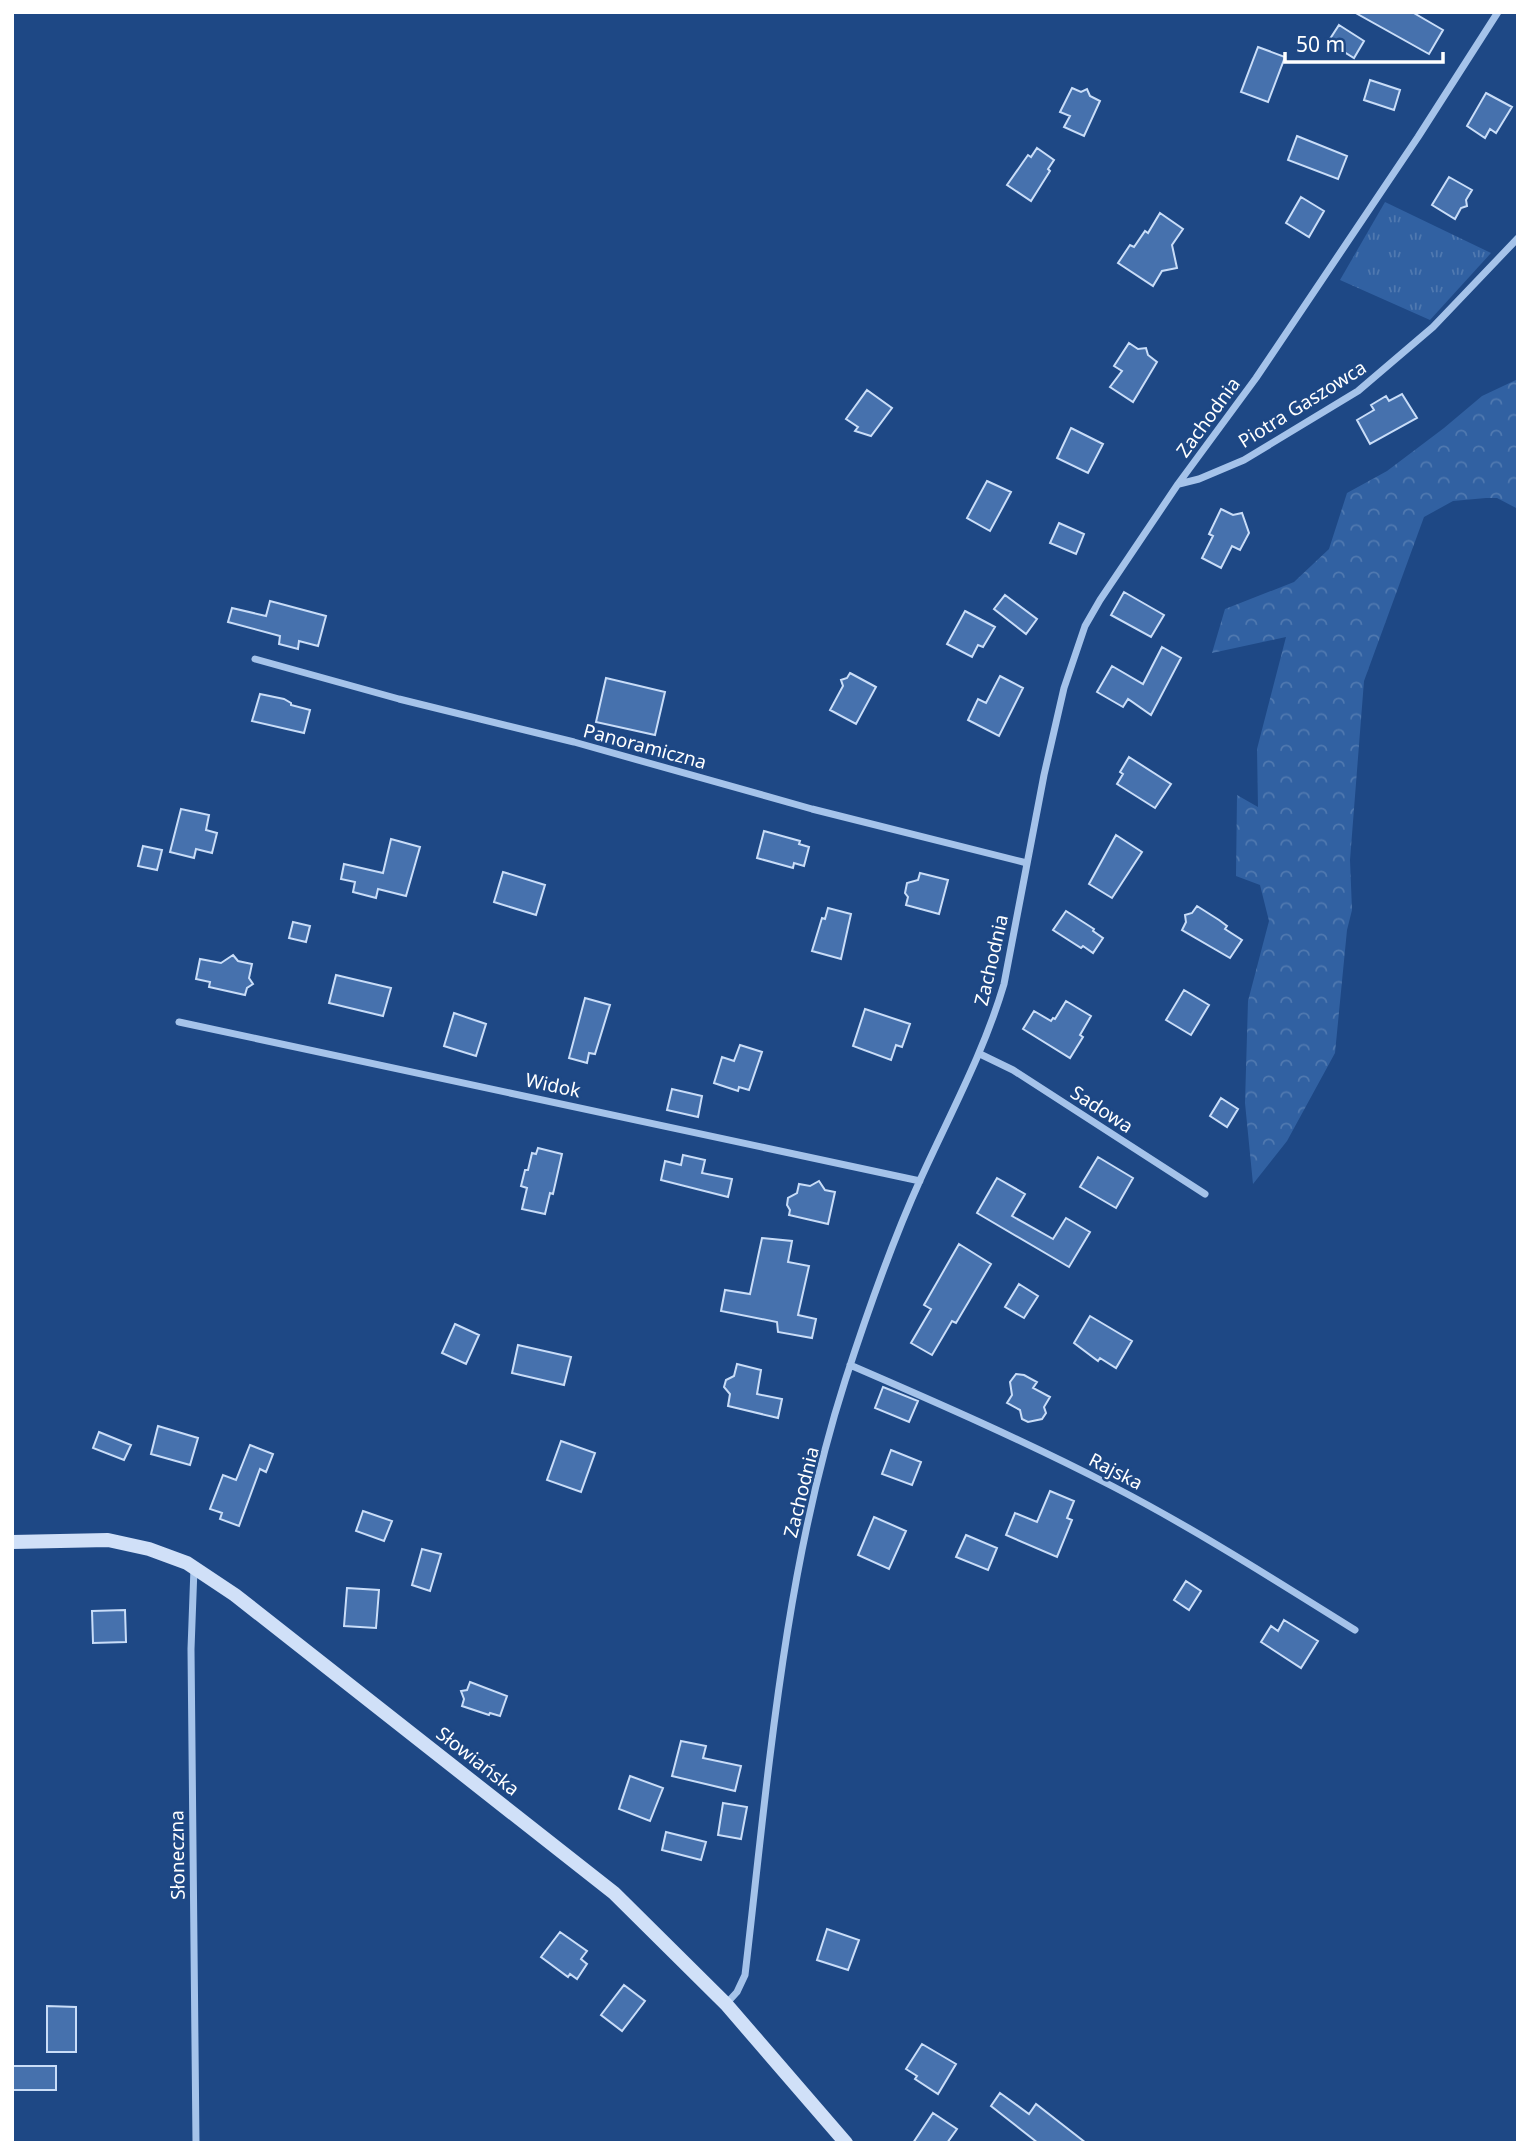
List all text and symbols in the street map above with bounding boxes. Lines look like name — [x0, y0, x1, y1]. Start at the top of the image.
scale bar — [1285, 21, 1442, 65]
text: 50 m — [1296, 30, 1345, 58]
street label: Piotra Gaszowca — [1233, 354, 1371, 454]
street label: Zachodnia — [1170, 372, 1246, 462]
street label: Panoramiczna — [580, 717, 710, 775]
street label: Zachodnia — [968, 912, 1014, 1008]
street label: Widok — [523, 1066, 583, 1104]
street label: Sadowa — [1066, 1079, 1138, 1139]
street label: Zachodnia — [777, 1444, 825, 1540]
street label: Rajska — [1085, 1446, 1147, 1496]
street label: Słowiańska — [431, 1720, 525, 1802]
street label: Słoneczna — [163, 1810, 191, 1900]

